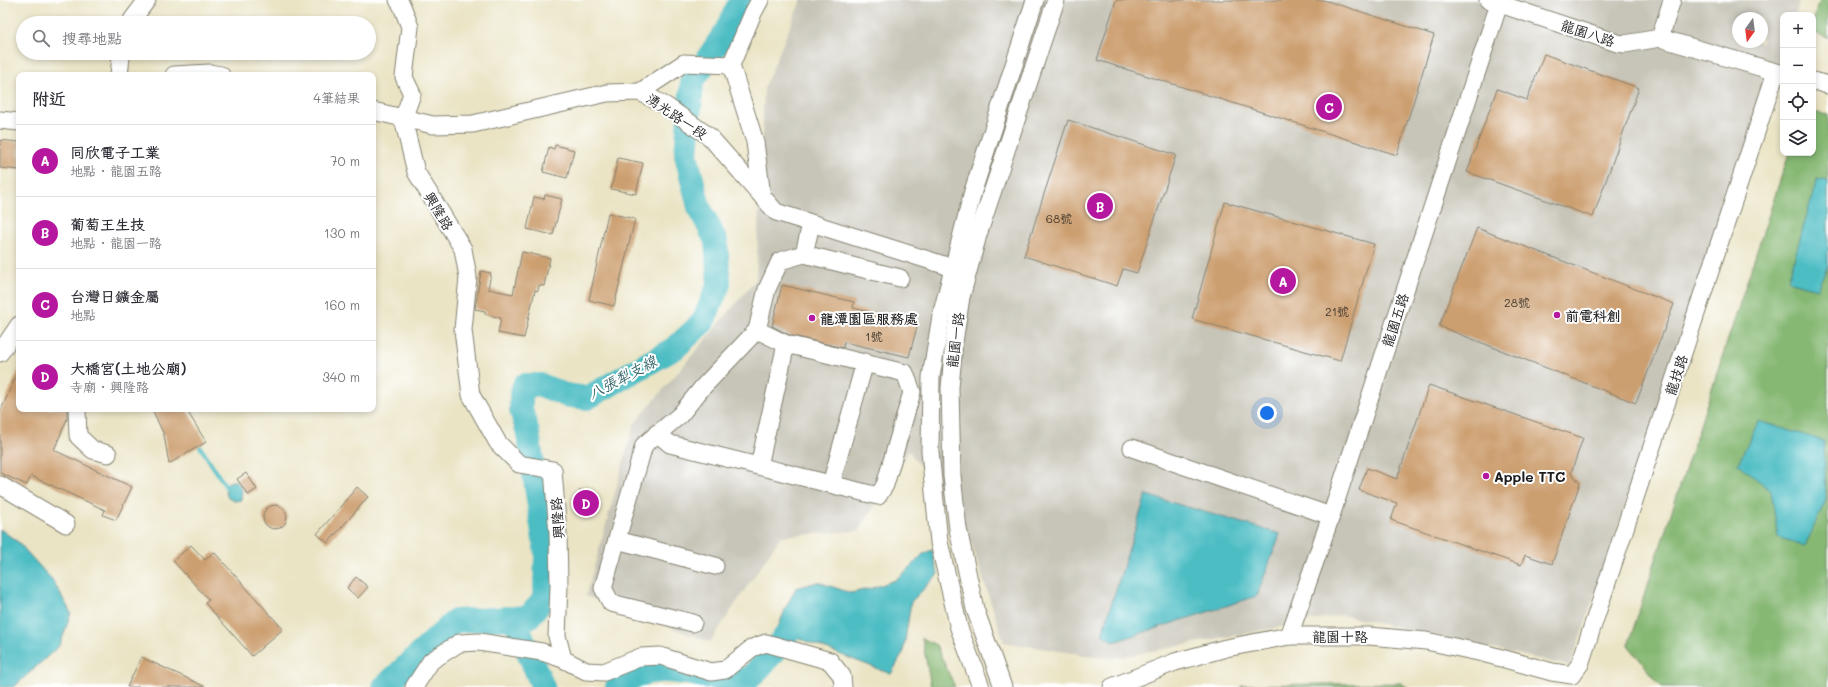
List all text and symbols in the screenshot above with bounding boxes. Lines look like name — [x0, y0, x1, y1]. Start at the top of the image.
north arrow — [1732, 12, 1768, 48]
map controls — [1780, 12, 1816, 156]
button: + — [1780, 12, 1816, 48]
street label: 龍園八路 — [1558, 15, 1618, 51]
search box — [16, 16, 376, 60]
icon: search — [30, 27, 52, 49]
text: 搜尋地點 — [62, 28, 122, 48]
button: − — [1780, 48, 1816, 84]
button: locate — [1780, 84, 1816, 120]
text: 附近 — [32, 87, 66, 109]
text: 4筆結果 — [313, 89, 360, 106]
street label: 湧光路一段 — [643, 89, 711, 143]
pin: C — [1316, 92, 1342, 122]
button: layers — [1780, 120, 1816, 156]
text: 同欣電子工業 — [70, 142, 160, 162]
text: A — [40, 152, 50, 169]
text: 70 m — [330, 152, 360, 169]
text: 地點 · 龍園五路 — [70, 162, 162, 179]
street label: 興隆路 — [420, 188, 458, 234]
pin: B — [1087, 191, 1113, 221]
house number: 68號 — [1046, 210, 1072, 226]
text: 葡萄王生技 — [70, 214, 145, 234]
text: B — [41, 224, 49, 241]
text: 130 m — [324, 224, 360, 241]
text: 地點 · 龍園一路 — [70, 234, 162, 251]
pin: A — [1270, 266, 1296, 296]
text: 台灣日鑛金屬 — [70, 286, 160, 306]
street label: 龍園五路 — [1377, 290, 1413, 350]
house number: 28號 — [1504, 294, 1530, 310]
text: C — [40, 296, 50, 313]
text: 160 m — [324, 296, 360, 313]
house number: 21號 — [1325, 303, 1349, 319]
text: 地點 — [70, 306, 96, 323]
place label: 前電科創 — [1565, 306, 1621, 325]
place label: 龍潭園區服務處 — [820, 309, 918, 328]
marker: 前電科創 — [1552, 310, 1562, 320]
street label: 龍園一路 — [942, 311, 968, 369]
marker: 龍潭園區服務處 — [807, 313, 817, 323]
house number: 1號 — [865, 328, 883, 344]
water label: 八張犁支線 — [584, 350, 661, 403]
street label: 龍技路 — [1660, 352, 1692, 398]
text: 大橋宮(土地公廟) — [70, 358, 186, 378]
text: D — [40, 368, 50, 385]
text: 340 m — [322, 368, 360, 385]
text: 寺廟 · 興隆路 — [70, 378, 149, 395]
your location — [1257, 403, 1277, 423]
place label: Apple TTC — [1494, 467, 1566, 486]
marker: Apple TTC — [1481, 471, 1491, 481]
pin: D — [573, 488, 599, 518]
street label: 興隆路 — [546, 496, 568, 540]
street label: 龍園十路 — [1312, 627, 1368, 646]

